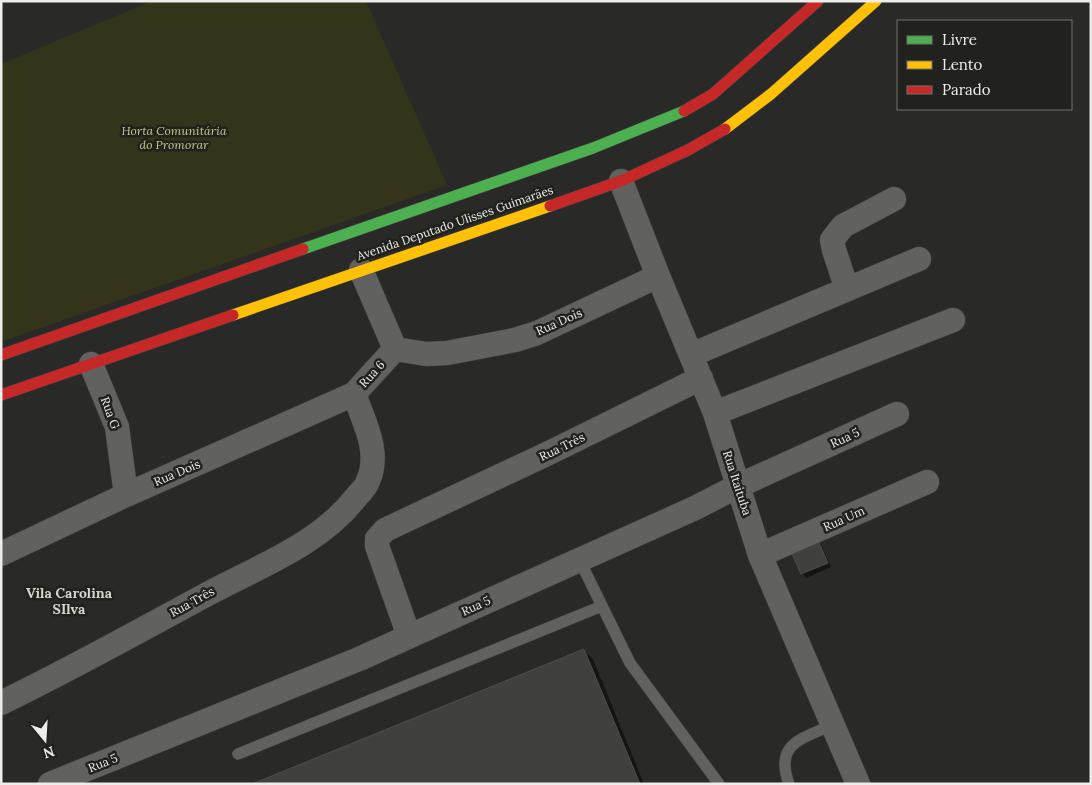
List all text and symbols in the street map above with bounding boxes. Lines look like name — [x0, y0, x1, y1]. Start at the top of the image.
legend — [897, 20, 1072, 110]
text: Livre — [942, 30, 977, 49]
text: Lento — [942, 55, 983, 74]
text: Parado — [942, 80, 991, 99]
park label: Horta Comunitária do Promorar — [121, 123, 227, 152]
street label: Avenida Deputado Ulisses Guimarães — [354, 182, 555, 264]
street label: Rua Dois — [533, 305, 585, 338]
street label: Rua 6 — [356, 357, 388, 390]
street label: Rua G — [98, 395, 123, 431]
street label: Rua 5 — [828, 424, 862, 451]
street label: Rua Três — [537, 429, 587, 464]
street label: Rua Itaituba — [720, 449, 755, 517]
street label: Rua Dois — [151, 456, 203, 489]
street label: Rua Um — [821, 503, 867, 534]
street label: Rua Três — [167, 583, 217, 620]
district label: Vila Carolina SIlva — [26, 584, 113, 618]
street label: Rua 5 — [459, 592, 493, 619]
north arrow — [20, 715, 70, 765]
text: N — [41, 742, 57, 763]
street label: Rua 5 — [86, 750, 120, 775]

